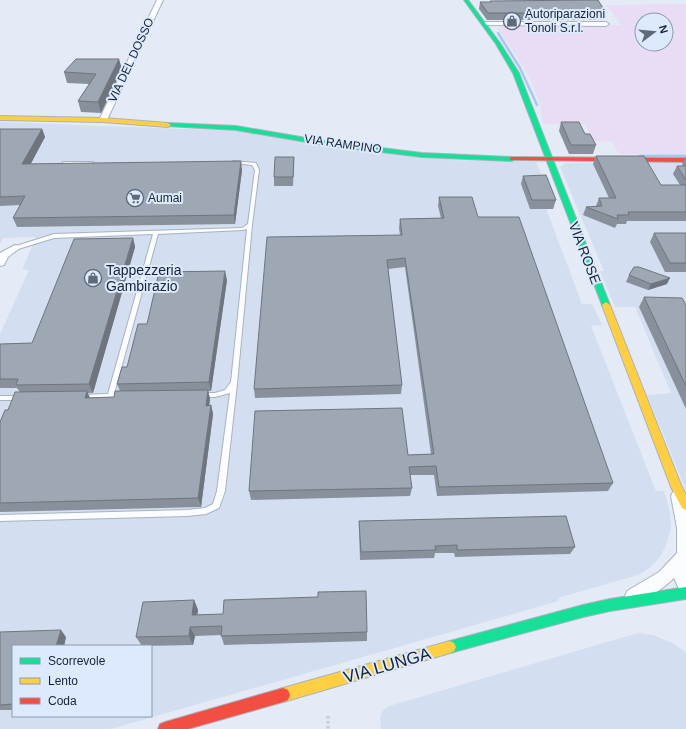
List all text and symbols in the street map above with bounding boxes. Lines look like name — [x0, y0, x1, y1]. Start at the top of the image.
place label: Autoriparazioni Tonoli S.r.l. — [525, 7, 605, 35]
shop icon: Autoriparazioni Tonoli S.r.l. — [502, 11, 522, 31]
north arrow — [634, 12, 674, 52]
street label: VIA DEL DOSSO — [105, 16, 157, 104]
text: N — [657, 24, 670, 35]
street label: VIA RAMPINO — [303, 132, 383, 156]
supermarket icon: Aumai — [125, 188, 145, 208]
place label: Aumai — [148, 191, 182, 205]
street label: VIA ROSE — [566, 220, 604, 286]
place label: Tappezzeria Gambirazio — [106, 262, 182, 294]
shop icon: Tappezzeria Gambirazio — [83, 268, 103, 288]
street label: VIA LUNGA — [341, 644, 434, 687]
legend — [12, 645, 152, 717]
text: Scorrevole — [48, 654, 106, 668]
text: Lento — [48, 674, 78, 688]
text: Coda — [48, 694, 77, 708]

